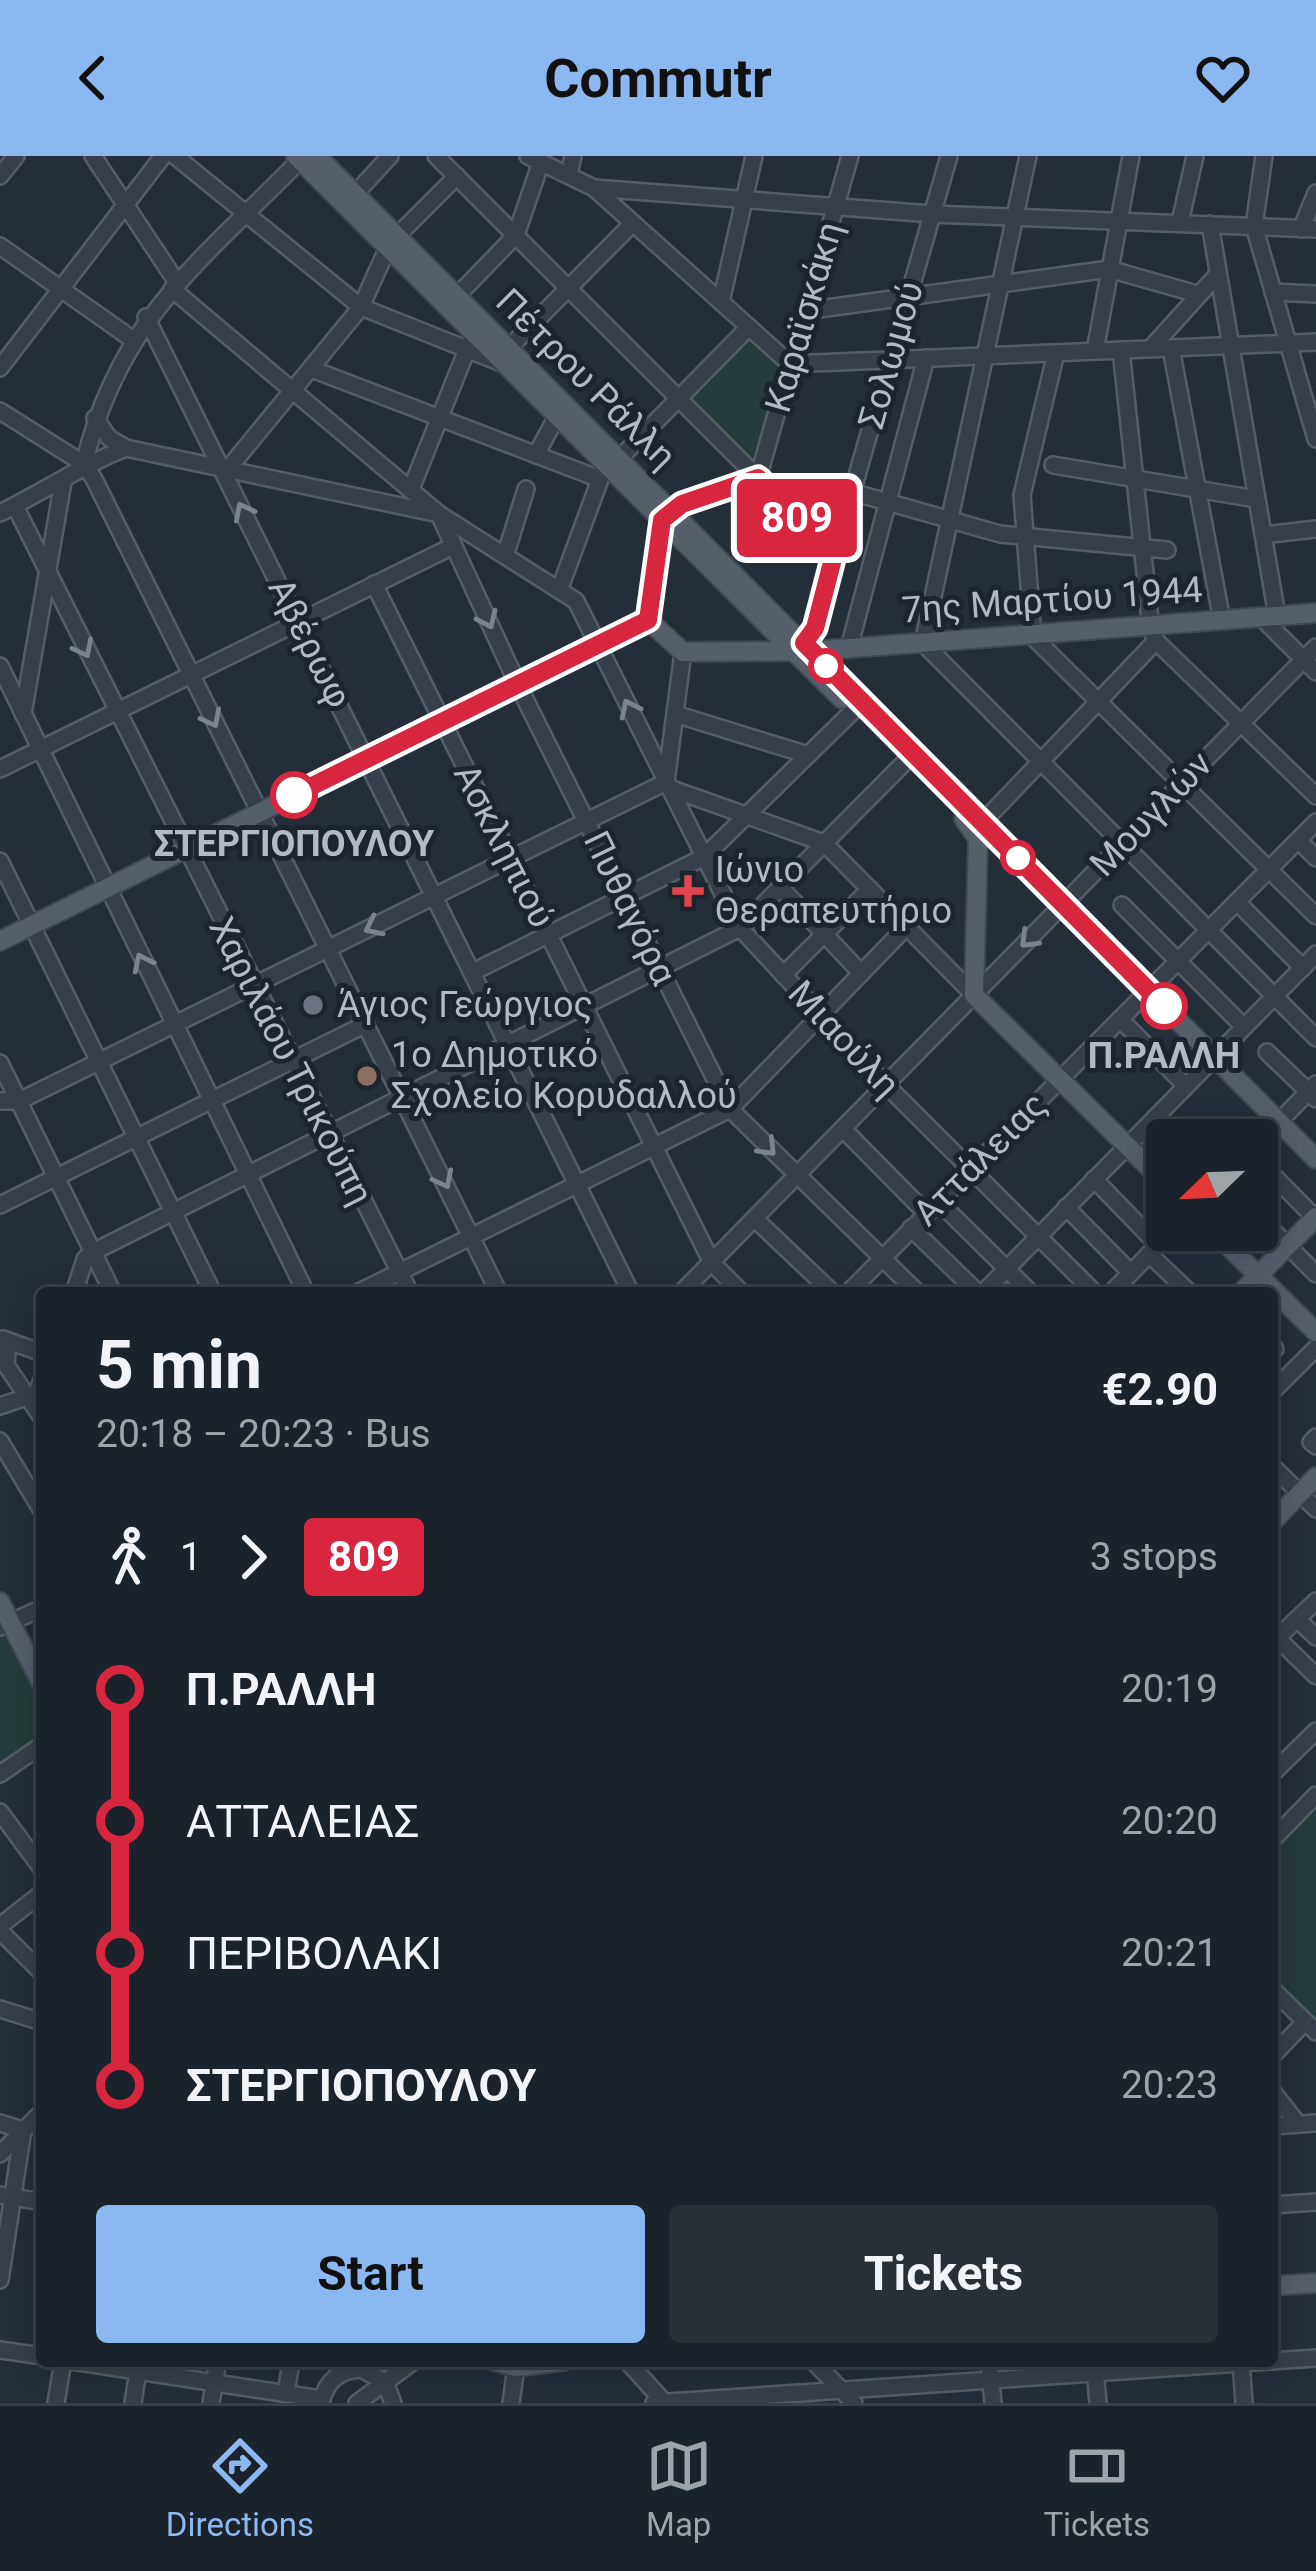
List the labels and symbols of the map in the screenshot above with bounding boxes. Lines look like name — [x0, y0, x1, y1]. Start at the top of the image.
street label: Καραϊσκάκη — [757, 217, 851, 417]
street label: Σολωμού — [850, 276, 932, 434]
street label: Πέτρου Ράλλη — [487, 280, 685, 478]
line badge: 809 — [728, 479, 866, 557]
one-way arrow — [234, 502, 257, 524]
street label: 7ης Μαρτίου 1944 — [900, 569, 1204, 631]
street label: Αβέρωφ — [260, 571, 360, 715]
one-way arrow — [474, 608, 497, 629]
one-way arrow — [69, 637, 93, 658]
unlabelled marker — [810, 650, 842, 682]
one-way arrow — [620, 699, 644, 720]
one-way arrow — [197, 706, 220, 728]
street label: Μουγλών — [1081, 743, 1221, 885]
street label: Ασκληπιού — [445, 757, 563, 935]
marker: ΣΤΕΡΓΙΟΠΟΥΛΟΥ — [272, 773, 316, 817]
place label: ΣΤΕΡΓΙΟΠΟΥΛΟΥ — [154, 823, 435, 865]
street label: Πυθαγόρα — [575, 825, 685, 992]
unlabelled marker — [1002, 842, 1034, 874]
place label: Ιώνιο Θεραπευτήριο — [715, 849, 952, 932]
marker: Ιώνιο Θεραπευτήριο — [672, 875, 704, 907]
street label: Χαριλάου Τρικούπη — [200, 910, 382, 1212]
one-way arrow — [364, 913, 385, 936]
one-way arrow — [1020, 926, 1042, 948]
one-way arrow — [134, 953, 157, 975]
street label: Μιαούλη — [780, 972, 908, 1106]
place label: Άγιος Γεώργιος — [337, 984, 593, 1026]
marker: Π.ΡΑΛΛΗ — [1142, 984, 1186, 1028]
marker: Άγιος Γεώργιος — [300, 992, 326, 1018]
place label: 1o Δημοτικό Σχολείο Κορυδαλλού — [391, 1034, 737, 1117]
place label: Π.ΡΑΛΛΗ — [1088, 1035, 1240, 1077]
marker: 1o Δημοτικό Σχολείο Κορυδαλλού — [354, 1063, 380, 1089]
street label: Αττάλειας — [905, 1084, 1055, 1234]
north arrow — [1146, 1119, 1278, 1251]
one-way arrow — [754, 1134, 776, 1156]
one-way arrow — [429, 1168, 453, 1189]

